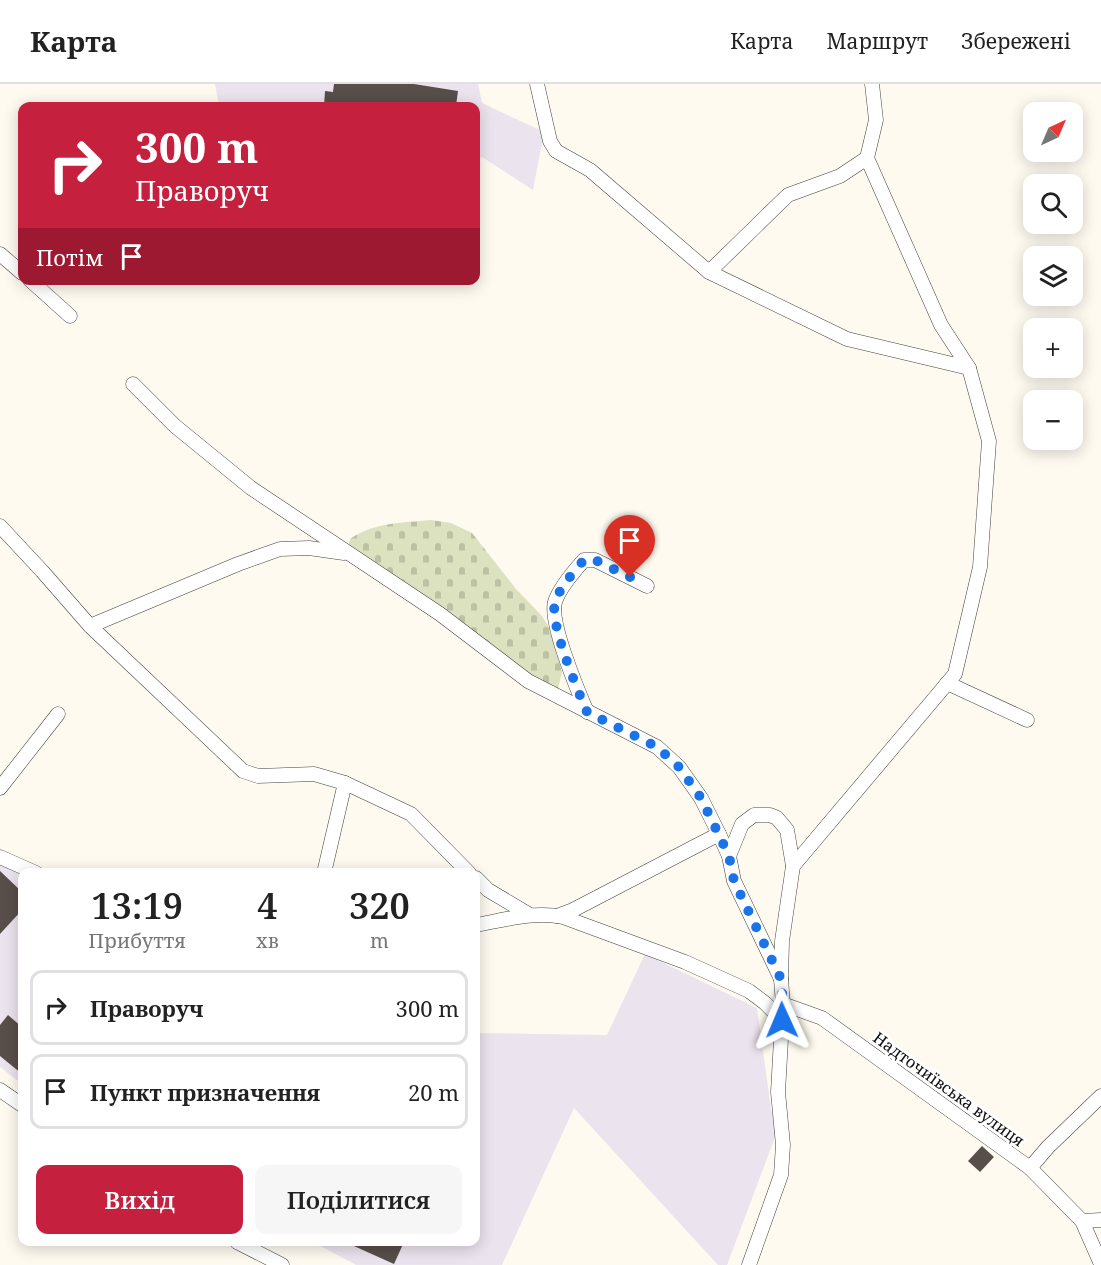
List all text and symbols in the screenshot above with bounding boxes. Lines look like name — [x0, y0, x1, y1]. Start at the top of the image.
text: Карта — [30, 22, 117, 60]
text: Карта — [730, 27, 793, 55]
text: Маршрут — [826, 27, 928, 55]
text: Збережені — [961, 27, 1071, 55]
north arrow — [1023, 102, 1083, 162]
map controls — [1023, 102, 1083, 450]
text: 300 m — [135, 118, 259, 175]
icon: right — [36, 126, 114, 204]
text: Праворуч — [135, 172, 269, 209]
button: search — [1023, 174, 1083, 234]
icon: arrive — [115, 240, 148, 273]
text: Потім — [36, 242, 103, 272]
button: layers — [1023, 246, 1083, 306]
button: + — [1023, 318, 1083, 378]
button: − — [1023, 390, 1083, 450]
pin — [604, 515, 655, 577]
icon: arrive — [613, 524, 646, 557]
text: 13:19 — [91, 881, 183, 930]
text: 4 — [257, 881, 278, 930]
text: 320 — [349, 881, 410, 930]
text: Прибуття — [88, 927, 186, 954]
text: хв — [256, 927, 279, 954]
text: m — [370, 927, 389, 954]
position arrow — [750, 988, 814, 1052]
icon: right — [39, 991, 72, 1024]
text: Праворуч — [90, 993, 204, 1023]
text: 300 m — [396, 993, 459, 1023]
street label: Надточиївська вулиця — [869, 1027, 1029, 1151]
icon: arrive — [39, 1075, 72, 1108]
text: Пункт призначення — [90, 1077, 320, 1107]
text: 20 m — [408, 1077, 459, 1107]
button: Вихід — [36, 1165, 243, 1234]
button: Поділитися — [255, 1165, 462, 1234]

